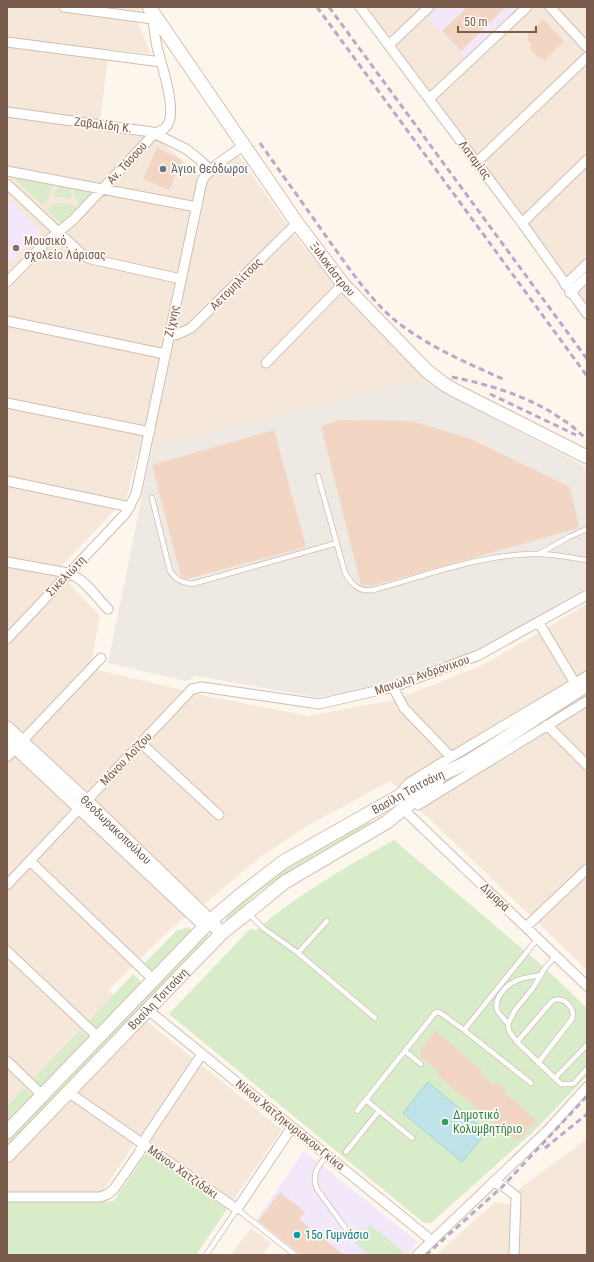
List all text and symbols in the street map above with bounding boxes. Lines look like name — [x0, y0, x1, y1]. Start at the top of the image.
scale bar — [458, 8, 536, 34]
text: 50 m — [464, 15, 488, 29]
street label: Ζαβαλίδη Κ. — [73, 115, 133, 135]
street label: Λαταμίας — [456, 138, 494, 183]
street label: Αν. Τάσσου — [104, 139, 150, 187]
place label: Άγιοι Θεόδωροι — [171, 162, 248, 176]
marker: Άγιοι Θεόδωροι — [158, 164, 168, 174]
place label: Μουσικό σχολείο Λάρισας — [24, 234, 106, 262]
street label: Ξυλοκάστρου — [307, 239, 358, 299]
marker: Μουσικό σχολείο Λάρισας — [11, 243, 21, 253]
street label: Αετομηλίτσας — [207, 255, 265, 313]
street label: Ζίχνης — [162, 303, 182, 338]
street label: Σικελιώτη — [43, 553, 89, 599]
street label: Μανώλη Ανδρόνικου — [373, 652, 471, 698]
street label: Μάνου Λοΐζου — [97, 729, 155, 788]
street label: Βασίλη Τσιτσάνη — [369, 767, 446, 817]
street label: Θεοδωρακοπούλου — [78, 792, 154, 867]
street label: Διμαρά — [478, 880, 512, 914]
street label: Βασίλη Τσιτσάνη — [125, 965, 191, 1033]
street label: Νίκου Χατζηκυριάκου-Γκίκα — [233, 1077, 347, 1173]
place label: Δημοτικό Κολυμβητήριο — [453, 1108, 522, 1136]
marker: Δημοτικό Κολυμβητήριο — [440, 1117, 450, 1127]
street label: Μάνου Χατζιδάκι — [145, 1142, 221, 1202]
place label: 15ο Γυμνάσιο — [305, 1228, 369, 1242]
marker: 15ο Γυμνάσιο — [292, 1230, 302, 1240]

